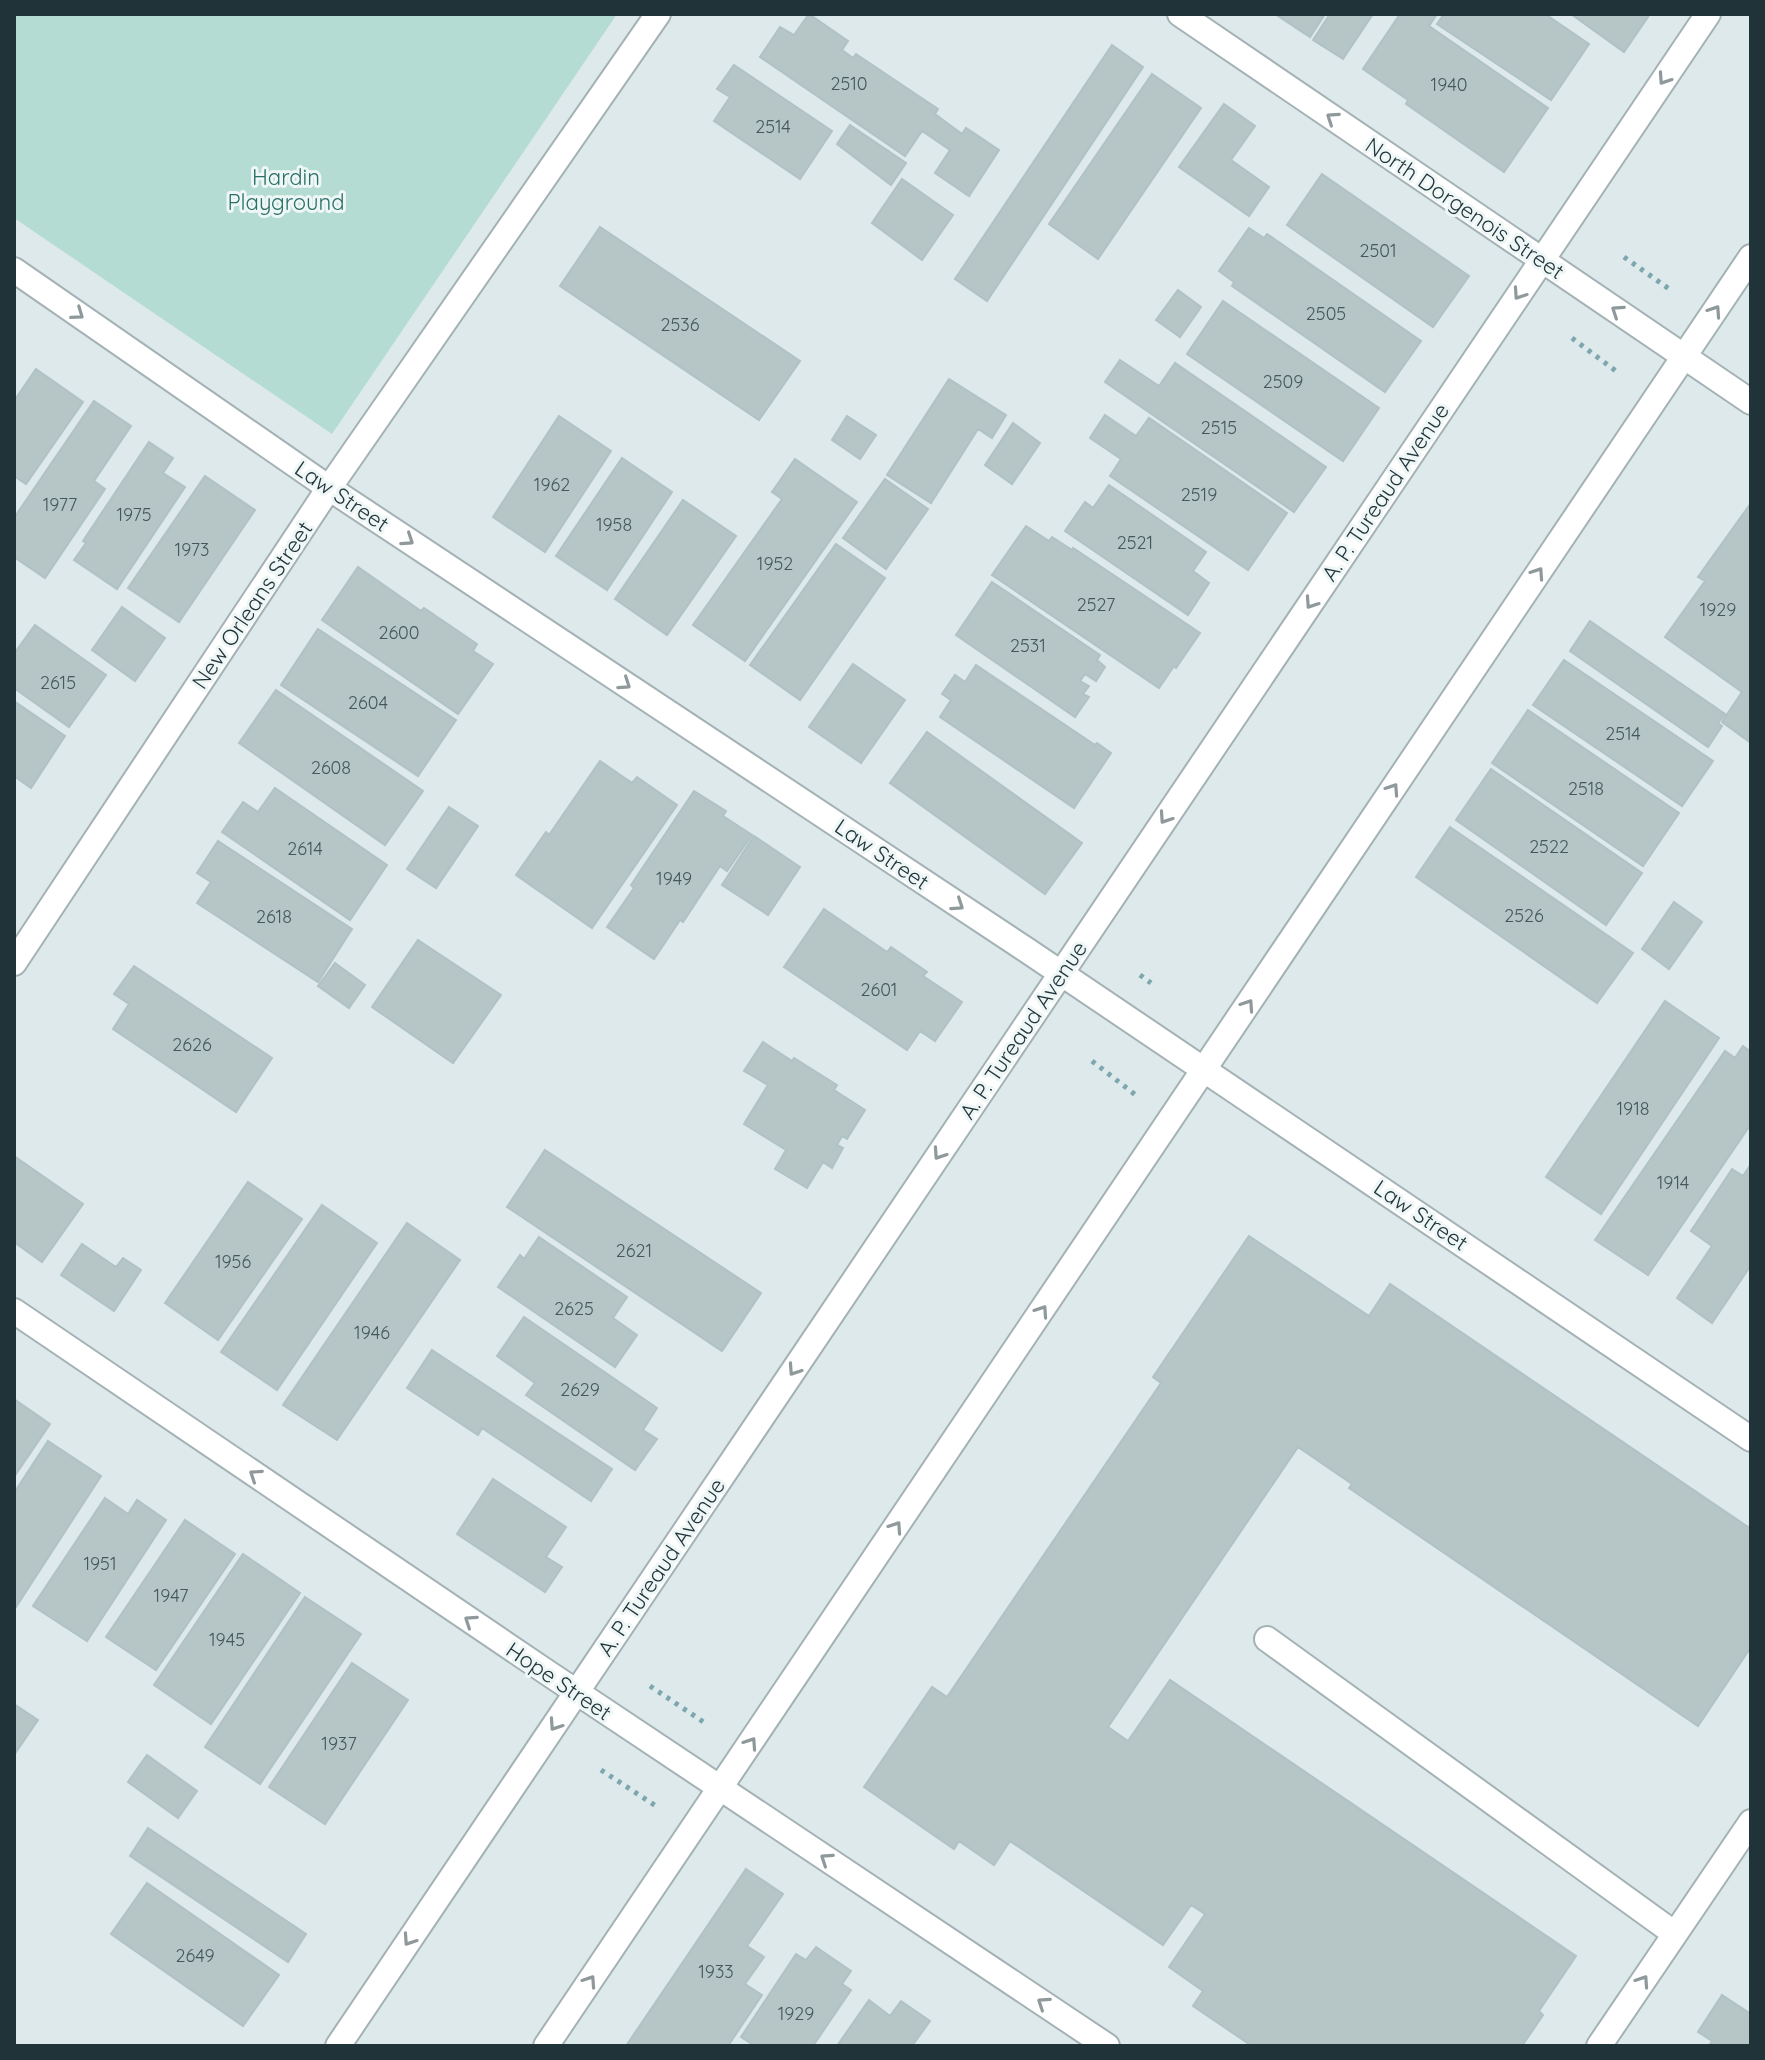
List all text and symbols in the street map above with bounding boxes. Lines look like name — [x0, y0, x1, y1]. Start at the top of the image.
one-way arrow — [1659, 70, 1674, 84]
house number: 2510 — [830, 72, 868, 95]
house number: 1940 — [1431, 73, 1467, 96]
one-way arrow — [1327, 113, 1341, 128]
house number: 2514 — [755, 115, 791, 138]
street label: North Dorgenois Street — [1360, 131, 1570, 285]
park label: Hardin Playground — [227, 163, 345, 216]
house number: 2501 — [1359, 239, 1397, 262]
one-way arrow — [1514, 286, 1529, 300]
house number: 2505 — [1306, 302, 1346, 325]
one-way arrow — [70, 304, 84, 319]
one-way arrow — [1705, 305, 1720, 320]
one-way arrow — [1611, 306, 1626, 321]
house number: 2536 — [661, 313, 700, 336]
house number: 2509 — [1263, 370, 1303, 393]
street label: A. P. Tureaud Avenue — [1315, 398, 1455, 586]
house number: 2515 — [1201, 416, 1237, 439]
street label: Law Street — [290, 454, 394, 538]
house number: 1962 — [534, 473, 570, 496]
house number: 2519 — [1181, 483, 1217, 506]
house number: 1977 — [43, 493, 77, 516]
house number: 1975 — [116, 503, 152, 526]
house number: 1958 — [596, 513, 632, 536]
street label: New Orleans Street — [186, 516, 318, 694]
one-way arrow — [399, 531, 414, 546]
house number: 2521 — [1117, 531, 1153, 554]
house number: 1973 — [175, 538, 209, 561]
house number: 1952 — [757, 552, 793, 575]
one-way arrow — [1529, 568, 1544, 582]
house number: 2527 — [1077, 593, 1115, 616]
one-way arrow — [1306, 594, 1321, 608]
house number: 1929 — [1700, 598, 1736, 621]
house number: 2600 — [378, 621, 420, 644]
house number: 2531 — [1010, 634, 1046, 657]
house number: 2615 — [40, 671, 76, 694]
one-way arrow — [616, 674, 631, 689]
house number: 2604 — [348, 691, 388, 714]
house number: 2514 — [1605, 722, 1641, 745]
house number: 2608 — [311, 756, 351, 779]
house number: 2518 — [1568, 777, 1604, 800]
one-way arrow — [1383, 783, 1398, 798]
one-way arrow — [1160, 810, 1175, 824]
street label: Law Street — [830, 812, 934, 896]
house number: 2522 — [1529, 835, 1569, 858]
house number: 2614 — [287, 837, 323, 860]
house number: 1949 — [656, 867, 692, 890]
one-way arrow — [950, 895, 964, 910]
house number: 2526 — [1504, 904, 1544, 927]
house number: 2618 — [256, 905, 292, 928]
street label: A. P. Tureaud Avenue — [953, 936, 1093, 1124]
house number: 2601 — [860, 978, 898, 1001]
one-way arrow — [1238, 999, 1253, 1013]
house number: 2626 — [172, 1033, 212, 1056]
house number: 1918 — [1616, 1097, 1650, 1120]
one-way arrow — [934, 1146, 949, 1160]
house number: 1914 — [1657, 1171, 1689, 1194]
street label: Law Street — [1369, 1173, 1473, 1257]
house number: 2621 — [616, 1239, 652, 1262]
house number: 1956 — [215, 1250, 251, 1273]
house number: 2625 — [554, 1297, 594, 1320]
one-way arrow — [1032, 1306, 1047, 1320]
house number: 1946 — [354, 1321, 390, 1344]
one-way arrow — [789, 1361, 804, 1375]
house number: 2629 — [560, 1378, 600, 1401]
one-way arrow — [250, 1469, 264, 1484]
street label: A. P. Tureaud Avenue — [591, 1473, 731, 1661]
one-way arrow — [887, 1521, 902, 1536]
house number: 1951 — [83, 1552, 117, 1575]
house number: 1947 — [154, 1584, 188, 1607]
one-way arrow — [465, 1615, 479, 1630]
house number: 1945 — [209, 1628, 245, 1651]
street label: Hope Street — [501, 1636, 617, 1726]
one-way arrow — [550, 1716, 565, 1730]
house number: 1937 — [321, 1732, 357, 1755]
one-way arrow — [741, 1737, 756, 1751]
one-way arrow — [820, 1853, 835, 1868]
one-way arrow — [404, 1932, 419, 1946]
house number: 2649 — [175, 1944, 215, 1967]
house number: 1933 — [698, 1960, 734, 1983]
one-way arrow — [580, 1976, 595, 1990]
one-way arrow — [1633, 1976, 1648, 1990]
one-way arrow — [1037, 1998, 1051, 2013]
house number: 1929 — [778, 2002, 814, 2025]

